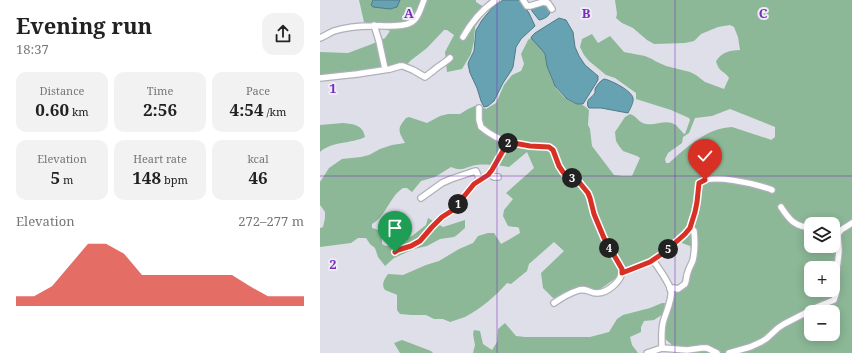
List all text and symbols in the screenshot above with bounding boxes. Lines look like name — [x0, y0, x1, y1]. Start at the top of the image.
text: A — [404, 4, 414, 22]
text: B — [582, 4, 591, 22]
text: C — [759, 4, 768, 22]
text: Evening run — [16, 10, 152, 40]
button: share — [262, 13, 304, 55]
text: 18:37 — [16, 40, 49, 58]
text: 1 — [329, 79, 337, 97]
text: Distance — [40, 83, 84, 98]
text: Time — [147, 83, 173, 98]
text: Pace — [246, 83, 270, 98]
text: 0.60 — [35, 98, 69, 121]
text: 2:56 — [143, 98, 177, 121]
text: 4:54 — [230, 98, 264, 121]
text: km — [69, 104, 89, 119]
text: /km — [264, 104, 286, 119]
pin: 2 — [498, 133, 518, 153]
text: 2 — [505, 135, 511, 150]
pin — [688, 139, 722, 180]
icon: check — [694, 145, 716, 167]
text: Elevation — [37, 151, 87, 166]
text: Heart rate — [133, 151, 187, 166]
text: kcal — [247, 151, 269, 166]
text: 5 — [51, 166, 60, 189]
text: 148 — [132, 166, 161, 189]
text: 46 — [248, 166, 268, 189]
pin: 3 — [562, 168, 582, 188]
text: 3 — [569, 170, 575, 185]
text: m — [60, 172, 73, 187]
text: bpm — [161, 172, 188, 187]
pin: 1 — [448, 194, 468, 214]
text: 1 — [455, 196, 461, 211]
pin — [378, 211, 412, 252]
text: Elevation — [16, 212, 75, 230]
text: 272–277 m — [238, 212, 304, 230]
icon: arrive — [384, 217, 406, 239]
map controls — [804, 217, 840, 341]
button: layers — [804, 217, 840, 253]
pin: 4 — [599, 238, 619, 258]
pin: 5 — [658, 239, 678, 259]
text: 4 — [606, 240, 612, 255]
text: 5 — [665, 241, 671, 256]
text: 2 — [329, 255, 337, 273]
button: + — [804, 261, 840, 297]
button: − — [804, 305, 840, 341]

